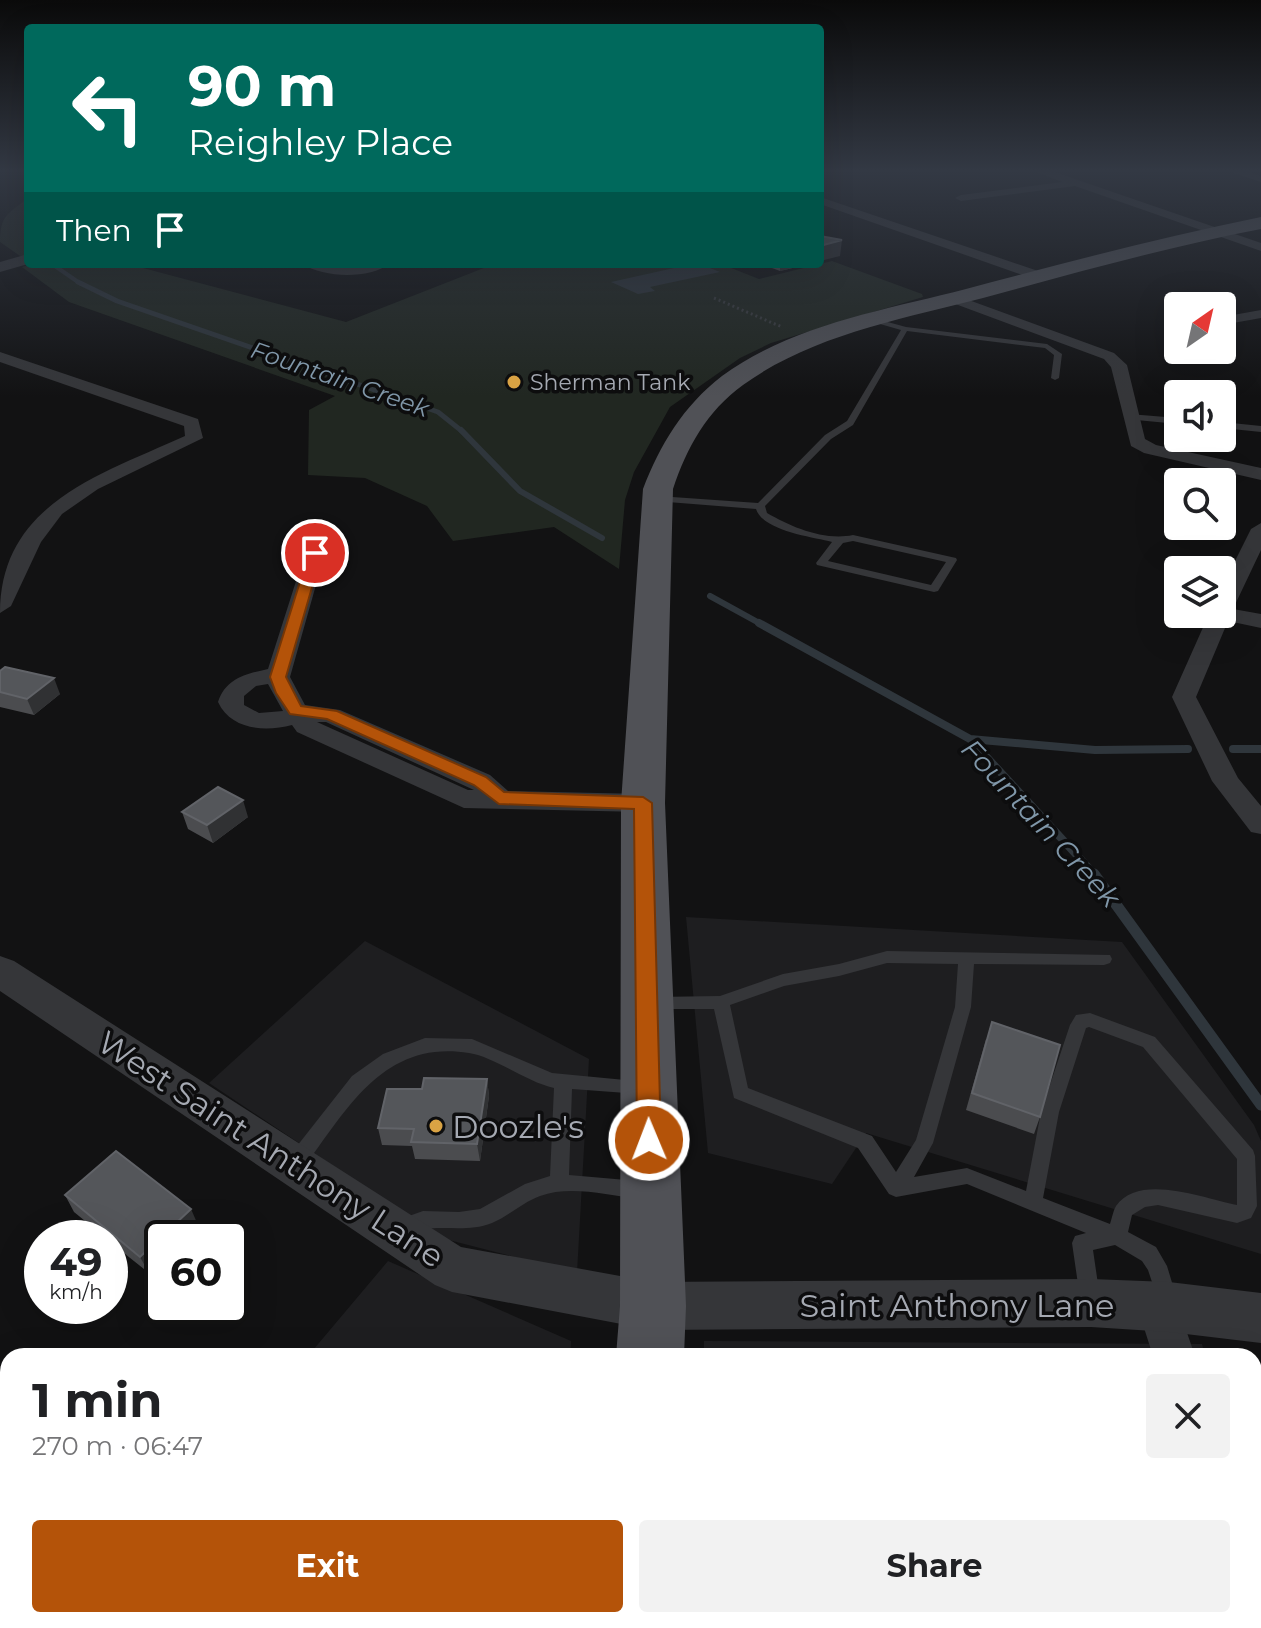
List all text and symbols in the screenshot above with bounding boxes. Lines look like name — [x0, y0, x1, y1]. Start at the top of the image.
text: 90 m — [188, 52, 336, 120]
icon: left — [56, 56, 160, 160]
text: Reighley Place — [188, 120, 453, 164]
icon: arrive — [148, 208, 192, 252]
text: Then — [56, 212, 132, 249]
north arrow — [1164, 292, 1236, 364]
map controls — [1164, 292, 1236, 628]
water label: Fountain Creek — [247, 335, 435, 424]
place label: Sherman Tank — [530, 369, 691, 396]
marker: Sherman Tank — [505, 373, 523, 391]
button: sound — [1164, 380, 1236, 452]
button: search — [1164, 468, 1236, 540]
pin — [281, 519, 349, 587]
icon: arrive — [293, 531, 337, 575]
button: layers — [1164, 556, 1236, 628]
water label: Fountain Creek — [954, 732, 1129, 915]
street label: West Saint Anthony Lane — [91, 1022, 451, 1276]
position arrow — [607, 1098, 691, 1182]
place label: Doozle's — [452, 1107, 584, 1146]
marker: Doozle's — [427, 1117, 445, 1135]
speed limit sign: 60 — [144, 1220, 248, 1324]
text: 49 — [50, 1237, 102, 1286]
text: km/h — [49, 1280, 103, 1304]
street label: Saint Anthony Lane — [800, 1286, 1114, 1325]
text: 1 min — [32, 1371, 162, 1429]
button: close — [1146, 1374, 1230, 1458]
text: 270 m · 06:47 — [32, 1430, 203, 1462]
button: Exit — [32, 1520, 623, 1612]
button: Share — [639, 1520, 1230, 1612]

